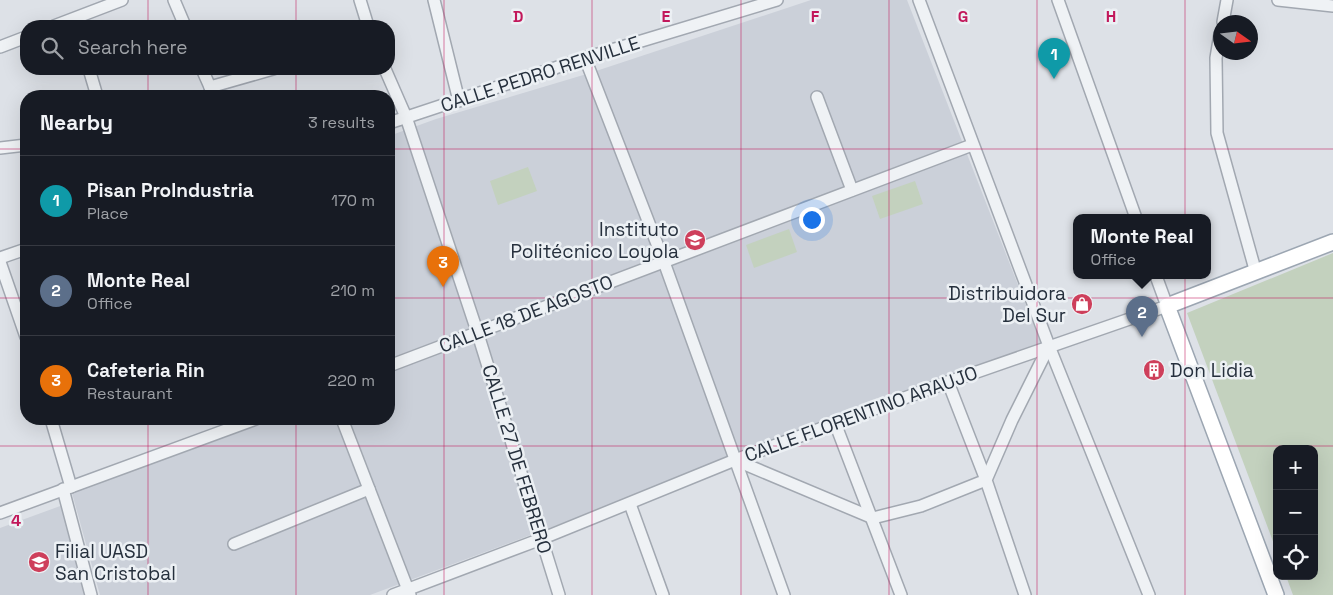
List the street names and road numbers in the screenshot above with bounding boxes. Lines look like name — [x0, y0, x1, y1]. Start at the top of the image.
street label: CALLE PEDRO RENVILLE — [437, 30, 643, 118]
street label: CALLE 18 DE AGOSTO — [435, 269, 617, 359]
street label: CALLE FLORENTINO ARAUJO — [741, 360, 981, 468]
street label: CALLE 27 DE FEBRERO — [476, 361, 558, 557]

